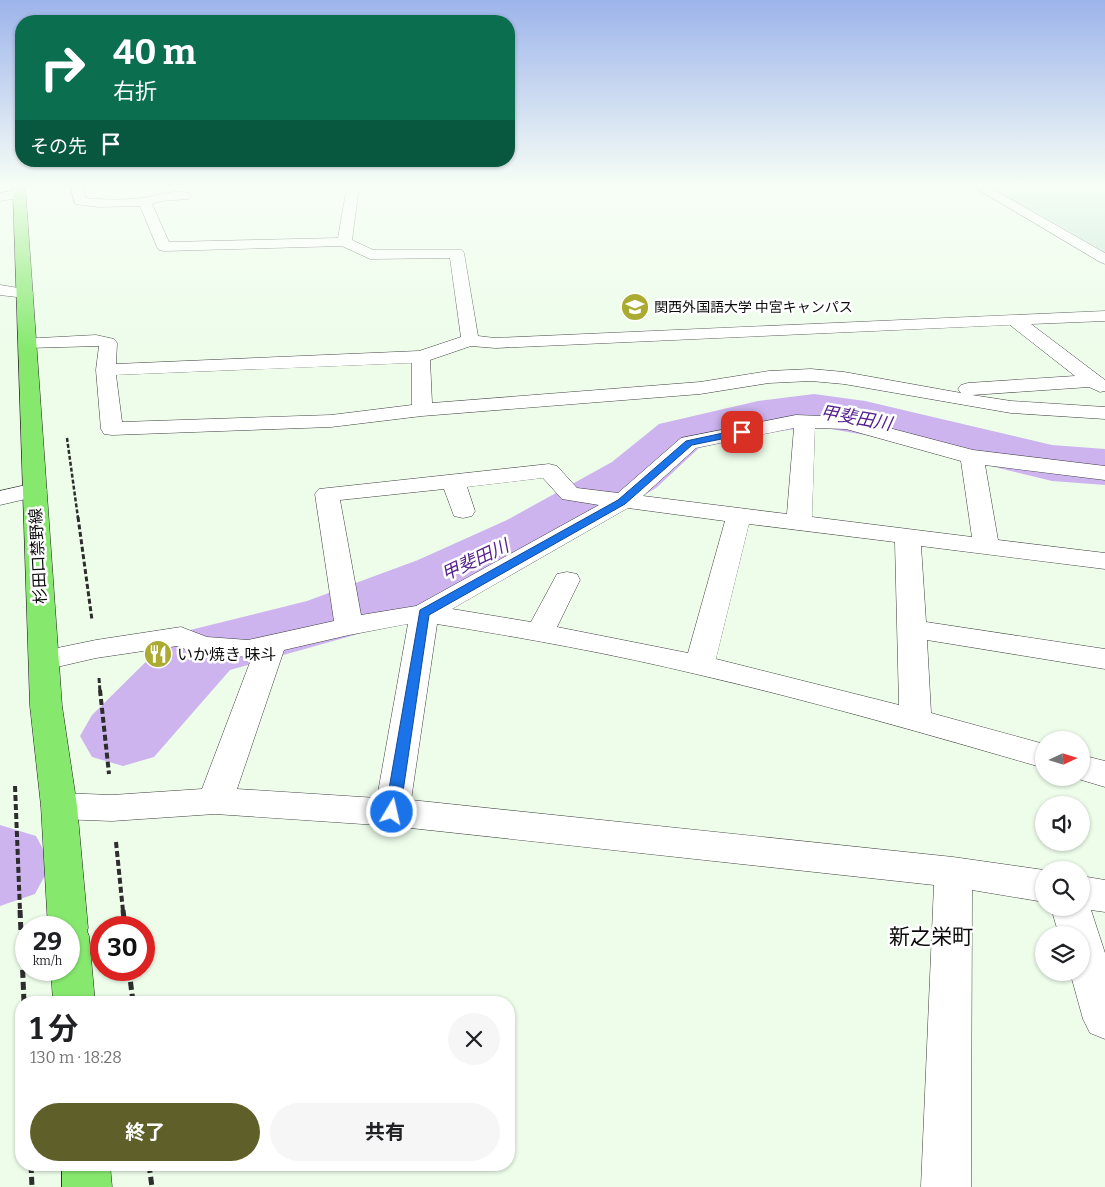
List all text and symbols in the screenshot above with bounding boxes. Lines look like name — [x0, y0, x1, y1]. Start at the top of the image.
text: 40 m — [113, 31, 196, 73]
icon: right — [30, 35, 95, 100]
text: 右折 — [113, 78, 157, 105]
icon: arrive — [97, 130, 125, 158]
text: その先 — [30, 135, 87, 158]
school or university icon: 関西外国語大学 中宮キャンパス — [620, 292, 650, 322]
place label: 関西外国語大学 中宮キャンパス — [654, 299, 853, 316]
water label: 甲斐田川 — [819, 401, 895, 435]
pin — [721, 411, 763, 453]
icon: arrive — [728, 418, 756, 446]
street label: 杉田口禁野線 — [26, 508, 50, 604]
water label: 甲斐田川 — [438, 534, 514, 585]
restaurant icon: いか焼き 味斗 — [143, 639, 173, 669]
place label: いか焼き 味斗 — [177, 645, 276, 664]
north arrow — [1035, 731, 1090, 786]
map controls — [1035, 731, 1090, 981]
position arrow — [365, 785, 417, 837]
button: sound — [1035, 796, 1090, 851]
button: search — [1035, 861, 1090, 916]
speed limit sign: 30 — [90, 916, 155, 981]
district label: 新之栄町 — [889, 924, 973, 950]
button: layers — [1035, 926, 1090, 981]
text: 29 — [33, 927, 62, 957]
text: km/h — [33, 954, 62, 968]
text: 1 分 — [30, 1011, 78, 1047]
button: close — [448, 1013, 500, 1065]
text: 130 m · 18:28 — [30, 1048, 122, 1067]
button: 終了 — [30, 1103, 260, 1161]
button: 共有 — [270, 1103, 500, 1161]

